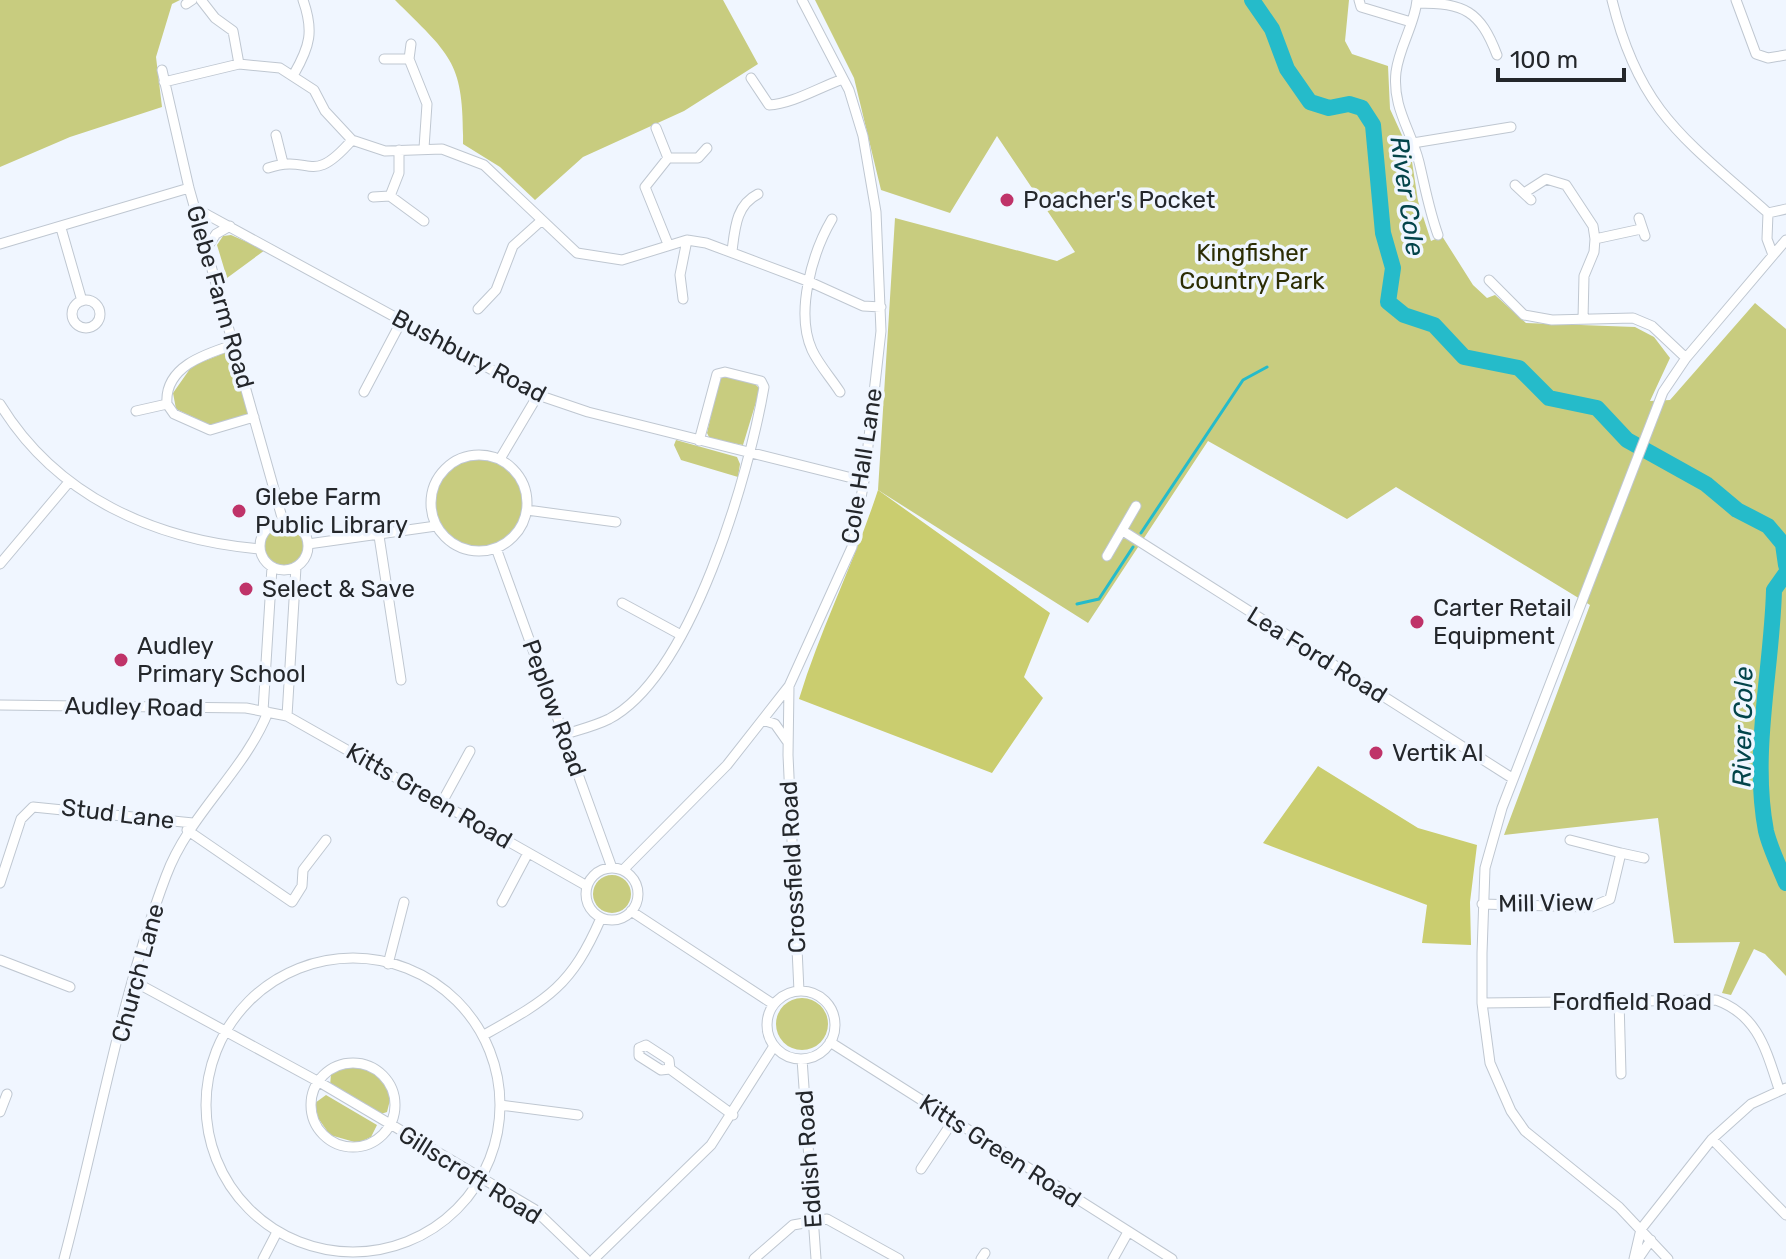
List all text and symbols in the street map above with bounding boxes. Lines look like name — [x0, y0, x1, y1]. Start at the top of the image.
scale bar — [1498, 32, 1624, 82]
text: 100 m — [1510, 46, 1578, 74]
water label: River Cole — [1383, 134, 1431, 258]
place label: Poacher's Pocket — [1023, 186, 1215, 214]
marker: Poacher's Pocket — [998, 191, 1016, 209]
street label: Glebe Farm Road — [180, 202, 260, 392]
park label: Kingfisher Country Park — [1179, 239, 1325, 295]
street label: Bushbury Road — [387, 304, 551, 408]
street label: Cole Hall Lane — [836, 386, 888, 546]
place label: Glebe Farm Public Library — [255, 483, 408, 539]
marker: Glebe Farm Public Library — [230, 502, 248, 520]
place label: Select & Save — [262, 575, 415, 603]
marker: Select & Save — [237, 580, 255, 598]
place label: Carter Retail Equipment — [1433, 594, 1572, 650]
street label: Lea Ford Road — [1242, 601, 1392, 709]
marker: Carter Retail Equipment — [1408, 613, 1426, 631]
place label: Audley Primary School — [137, 632, 306, 688]
street label: Peplow Road — [516, 636, 592, 780]
marker: Audley Primary School — [112, 651, 130, 669]
water label: River Cole — [1726, 666, 1760, 788]
street label: Audley Road — [64, 692, 204, 722]
street label: Kitts Green Road — [341, 737, 517, 855]
place label: Vertik Al — [1392, 739, 1484, 767]
marker: Vertik Al — [1367, 744, 1385, 762]
street label: Crossfield Road — [775, 780, 811, 954]
street label: Stud Lane — [60, 793, 176, 835]
street label: Mill View — [1498, 888, 1594, 918]
street label: Church Lane — [106, 901, 170, 1045]
street label: Fordfield Road — [1552, 988, 1712, 1016]
street label: Kitts Green Road — [914, 1088, 1086, 1214]
street label: Eddish Road — [790, 1089, 828, 1229]
street label: Gillscroft Road — [393, 1120, 547, 1230]

